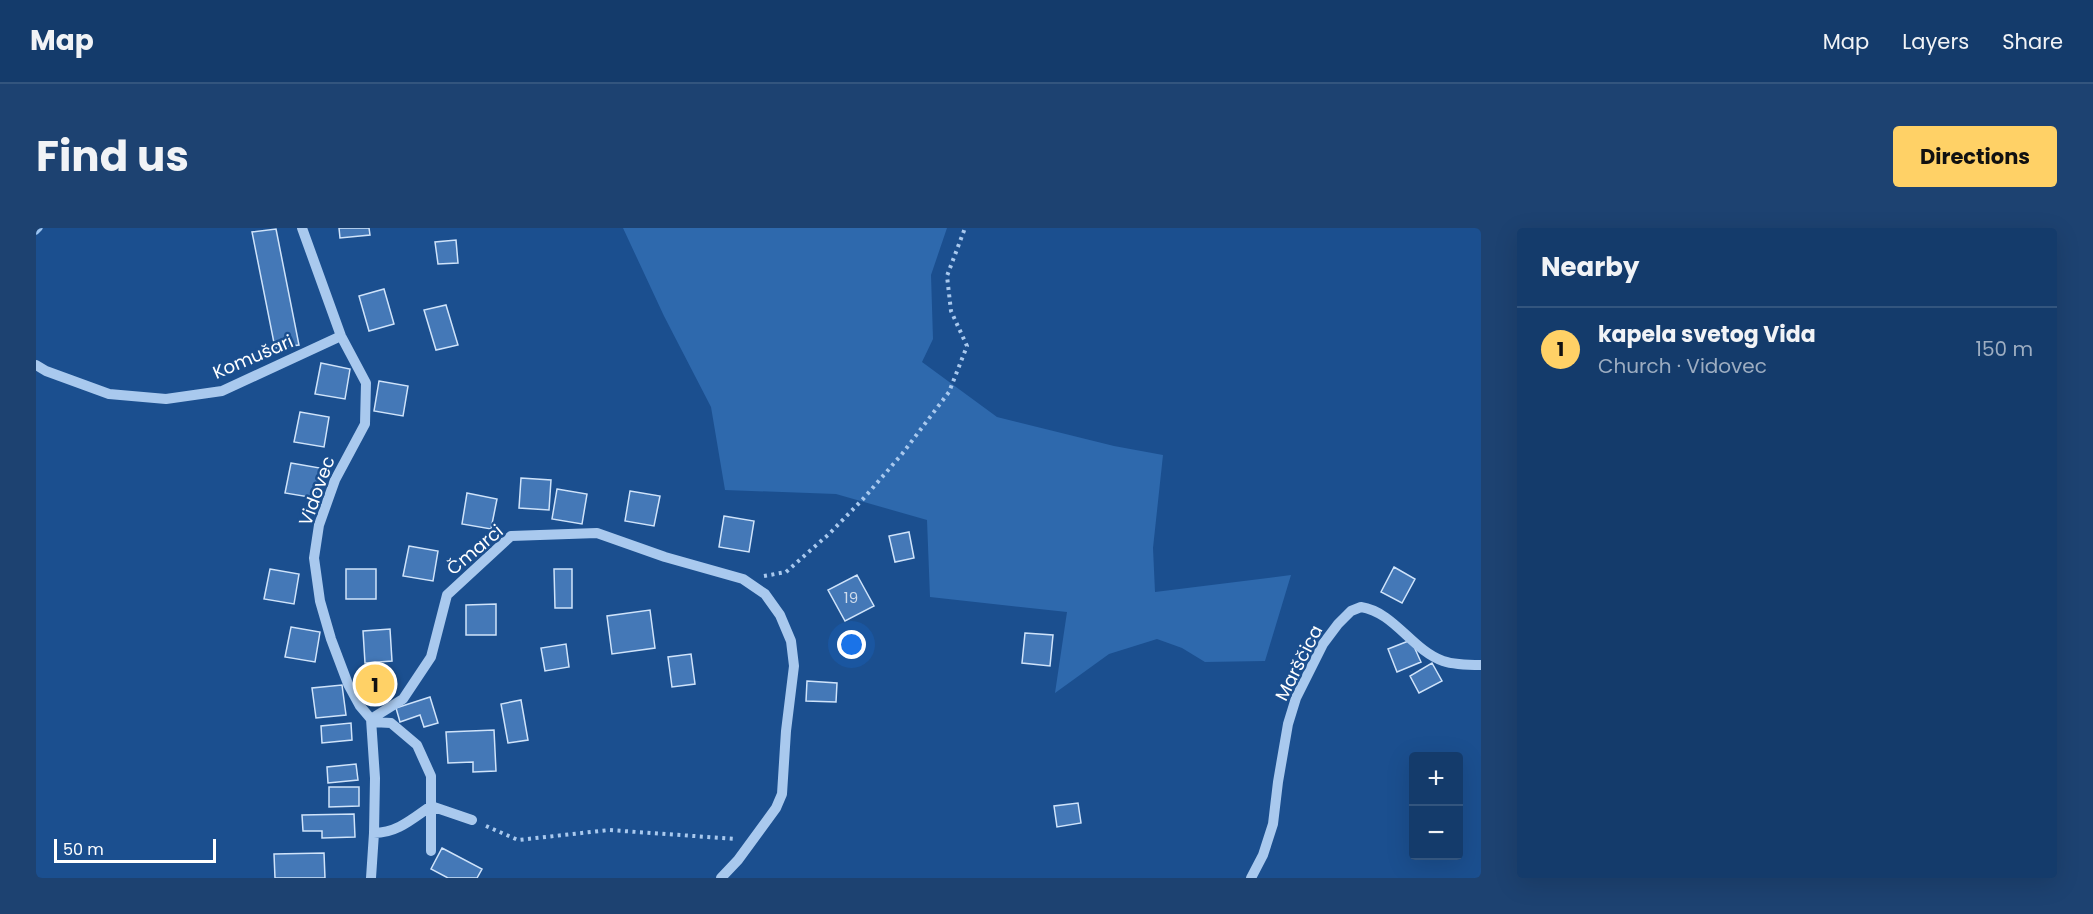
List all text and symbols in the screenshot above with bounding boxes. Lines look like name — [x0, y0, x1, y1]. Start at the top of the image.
text: Map — [30, 21, 94, 60]
text: Map — [1823, 27, 1869, 56]
text: Layers — [1902, 27, 1969, 56]
text: Share — [2002, 27, 2063, 56]
button: Directions — [1893, 126, 2057, 187]
text: Find us — [36, 127, 189, 186]
text: Nearby — [1541, 249, 1639, 285]
text: kapela svetog Vida — [1598, 319, 1816, 350]
street label: Komušari — [209, 328, 297, 385]
text: 1 — [1557, 335, 1564, 363]
text: 150 m — [1976, 335, 2033, 363]
text: Church · Vidovec — [1598, 352, 1767, 380]
street label: Vidovec — [292, 452, 341, 529]
street label: Čmarci — [441, 519, 508, 581]
house number: 19 — [844, 587, 858, 608]
street label: Marščica — [1269, 620, 1328, 705]
your location — [837, 630, 866, 659]
pin: 1 — [356, 662, 394, 706]
map controls — [1409, 752, 1463, 860]
button: + — [1409, 752, 1463, 806]
button: − — [1409, 806, 1463, 860]
scale bar — [54, 836, 216, 864]
text: 50 m — [63, 838, 104, 861]

